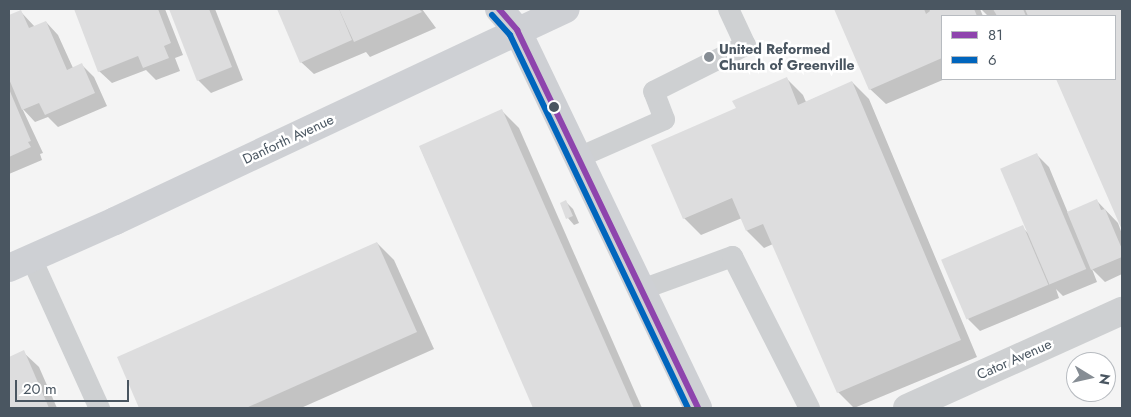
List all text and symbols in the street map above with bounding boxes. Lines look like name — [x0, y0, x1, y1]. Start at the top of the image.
legend — [941, 15, 1116, 80]
text: 81 — [988, 24, 1003, 46]
place label: United Reformed Church of Greenville — [719, 41, 855, 74]
text: 6 — [988, 49, 997, 71]
marker: United Reformed Church of Greenville — [703, 51, 715, 63]
unlabelled marker — [549, 102, 559, 112]
street label: Danforth Avenue — [240, 111, 336, 167]
street label: Cator Avenue — [974, 335, 1054, 383]
north arrow — [1066, 352, 1116, 402]
scale bar — [18, 370, 131, 402]
text: N — [1094, 372, 1116, 386]
text: 20 m — [23, 378, 57, 400]

